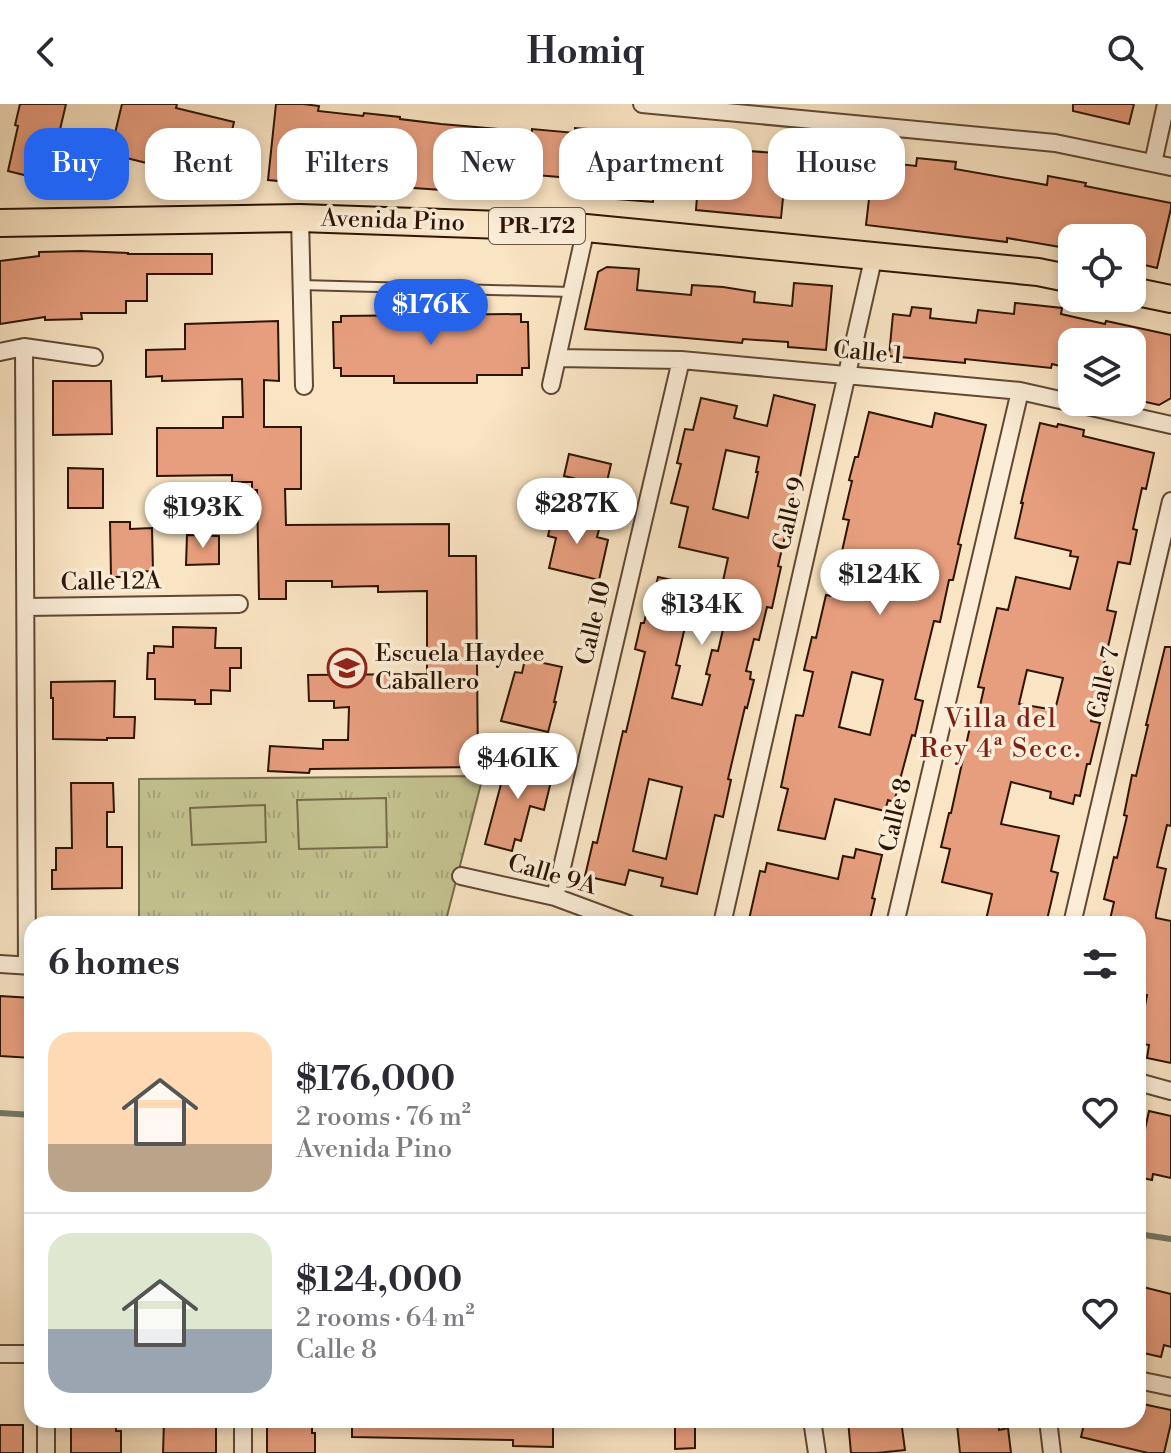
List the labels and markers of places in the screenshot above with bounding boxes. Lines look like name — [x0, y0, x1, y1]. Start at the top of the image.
pin: $176K — [375, 279, 487, 347]
pin: $287K — [521, 478, 633, 546]
pin: $193K — [147, 482, 259, 550]
pin: $124K — [824, 549, 936, 617]
pin: $134K — [646, 579, 758, 647]
place label: Escuela Haydee Caballero — [375, 639, 545, 697]
school or university icon: Escuela Haydee Caballero — [326, 647, 368, 689]
pin: $461K — [462, 733, 574, 801]

